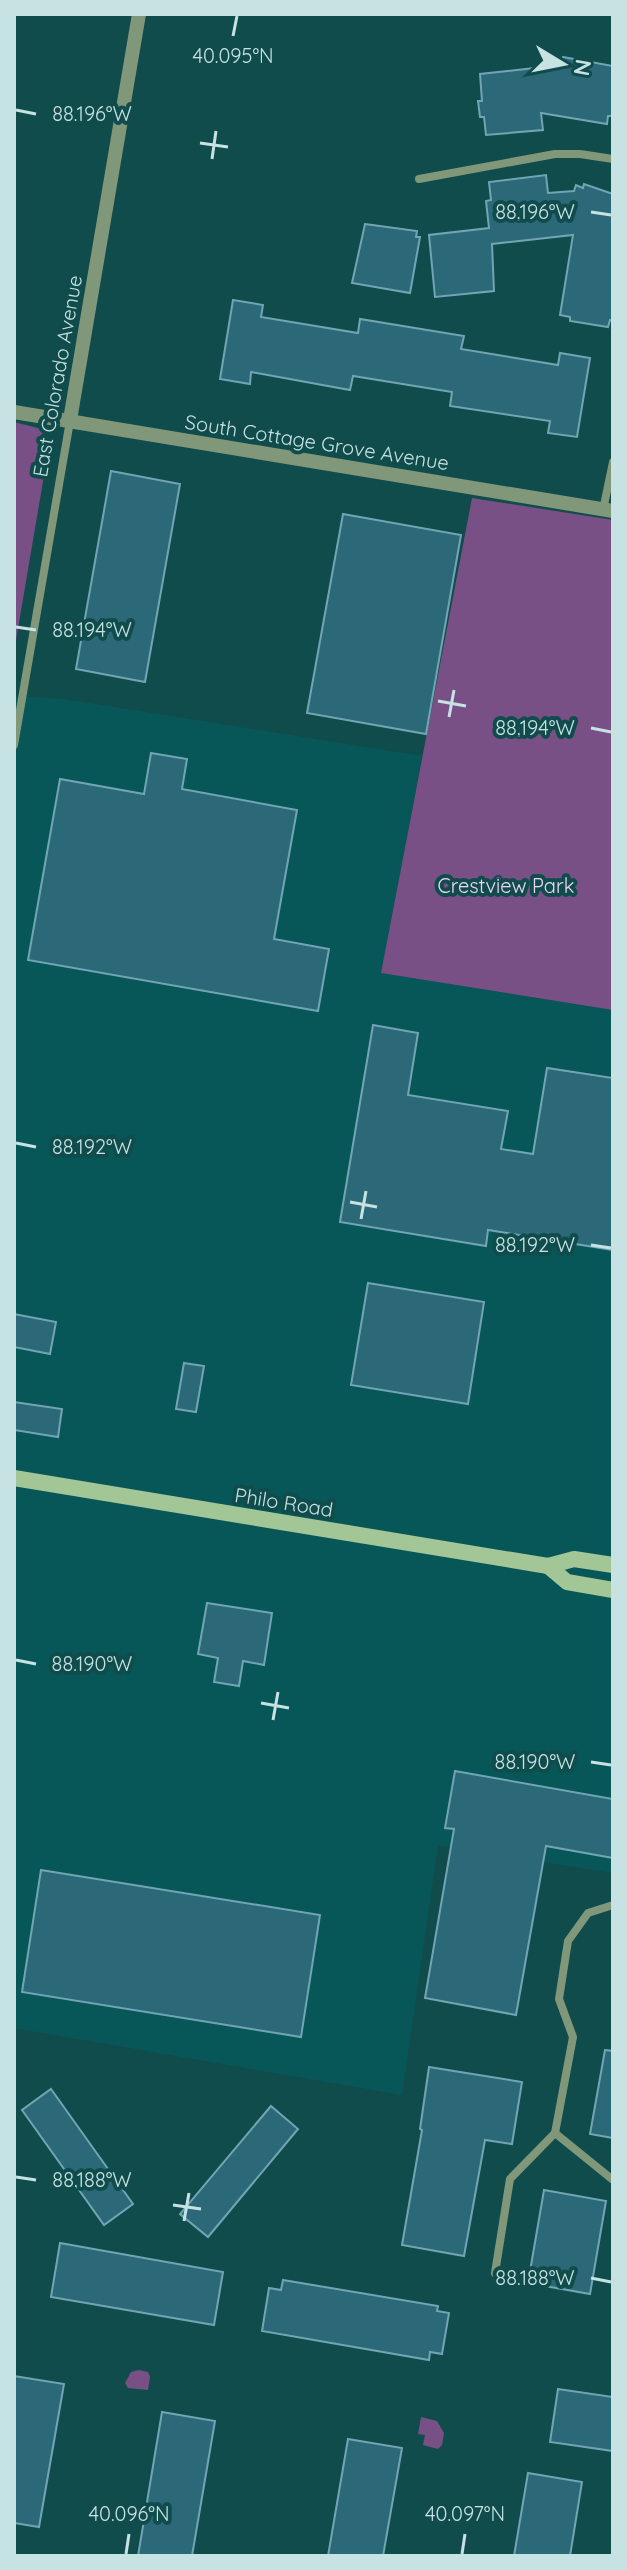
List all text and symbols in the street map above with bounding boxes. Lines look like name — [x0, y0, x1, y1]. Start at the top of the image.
north arrow — [523, 24, 603, 104]
text: 40.095°N — [192, 43, 274, 68]
text: N — [568, 57, 598, 78]
text: 88.196°W — [52, 101, 132, 126]
text: 88.196°W — [495, 199, 575, 224]
street label: East Colorado Avenue — [27, 273, 87, 479]
street label: South Cottage Grove Avenue — [183, 409, 451, 475]
text: 88.194°W — [52, 617, 132, 642]
text: 88.194°W — [495, 715, 575, 740]
park label: Crestview Park — [438, 873, 574, 898]
text: 88.192°W — [52, 1134, 132, 1159]
text: 88.192°W — [495, 1232, 575, 1257]
street label: Philo Road — [233, 1482, 335, 1522]
text: 88.190°W — [52, 1651, 132, 1676]
text: 88.190°W — [495, 1749, 575, 1774]
text: 88.188°W — [52, 2167, 132, 2192]
text: 88.188°W — [495, 2265, 575, 2290]
text: 40.096°N — [88, 2501, 170, 2526]
text: 40.097°N — [425, 2501, 505, 2526]

